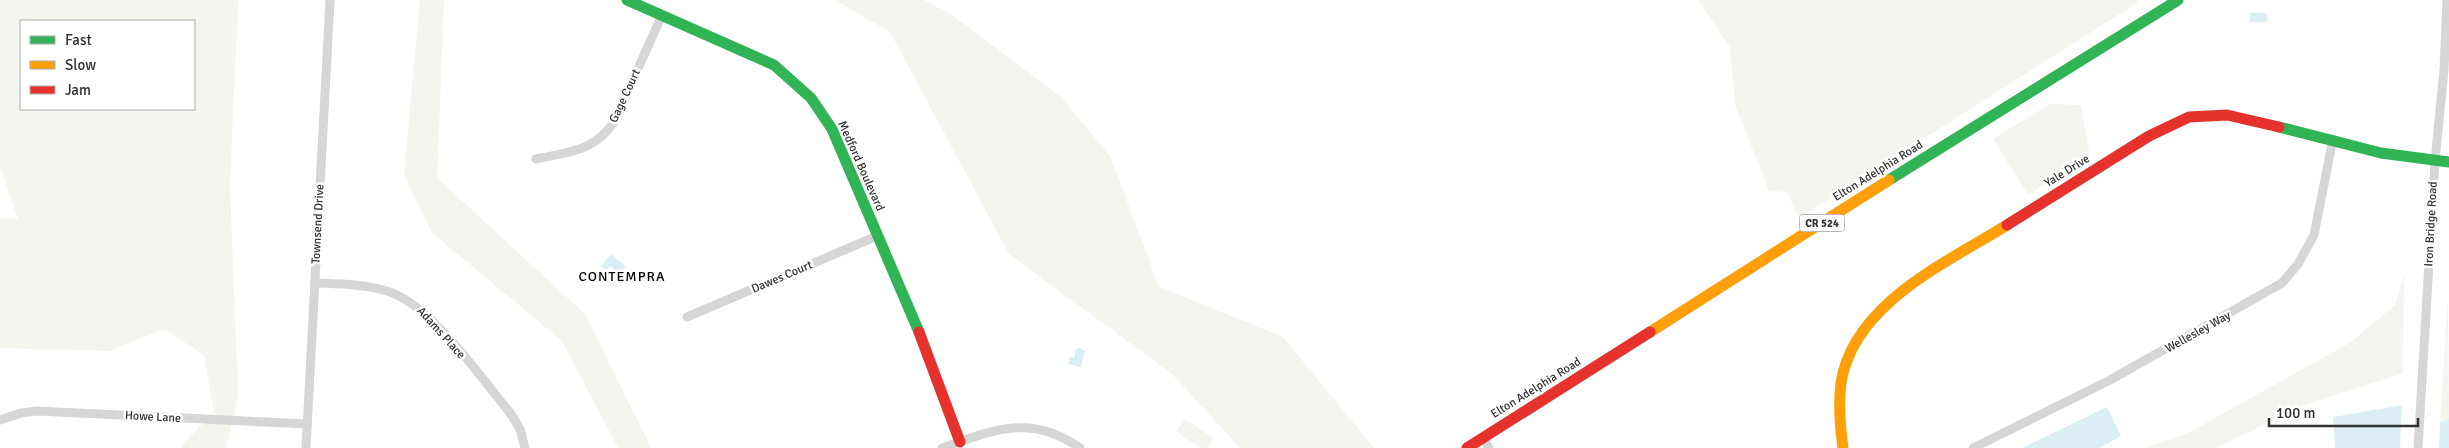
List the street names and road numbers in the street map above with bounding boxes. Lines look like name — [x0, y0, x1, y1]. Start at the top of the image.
street label: Gage Court — [606, 67, 644, 125]
street label: Medford Boulevard — [834, 119, 888, 213]
street label: Elton Adelphia Road — [1830, 137, 1926, 205]
street label: Yale Drive — [2042, 151, 2092, 191]
street label: Iron Bridge Road — [2421, 181, 2441, 267]
street label: Townsend Drive — [308, 184, 328, 264]
road number: CR 524 — [1800, 214, 1844, 232]
street label: Dawes Court — [749, 257, 815, 297]
street label: Adams Place — [414, 304, 468, 362]
street label: Wellesley Way — [2163, 308, 2234, 356]
street label: Elton Adelphia Road — [1488, 354, 1584, 422]
street label: Howe Lane — [125, 408, 181, 426]

